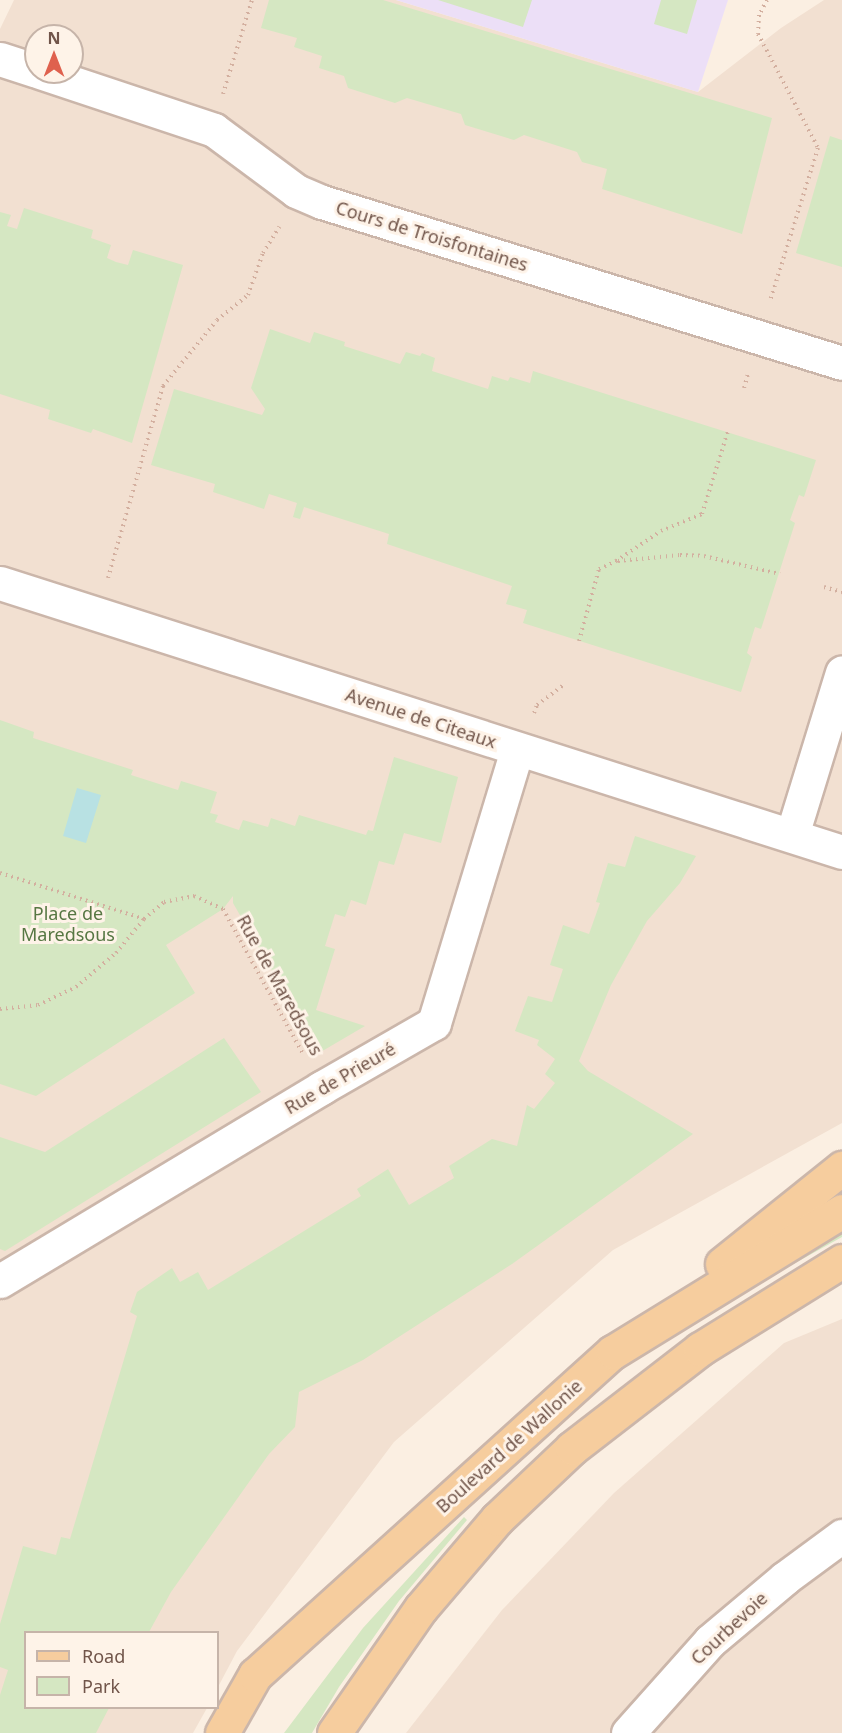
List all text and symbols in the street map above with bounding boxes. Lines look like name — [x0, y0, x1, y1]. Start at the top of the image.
north arrow — [24, 24, 84, 84]
text: N — [47, 27, 61, 49]
street label: Cours de Troisfontaines — [333, 196, 531, 276]
street label: Avenue de Citeaux — [343, 683, 499, 753]
park label: Place de Maredsous — [21, 903, 115, 946]
street label: Rue de Maredsous — [232, 911, 328, 1059]
street label: Rue de Prieuré — [281, 1038, 399, 1118]
street label: Boulevard de Wallonie — [432, 1375, 586, 1517]
street label: Courbevoie — [686, 1587, 772, 1669]
legend — [24, 1631, 219, 1709]
text: Road — [82, 1644, 125, 1668]
text: Park — [82, 1674, 120, 1698]

